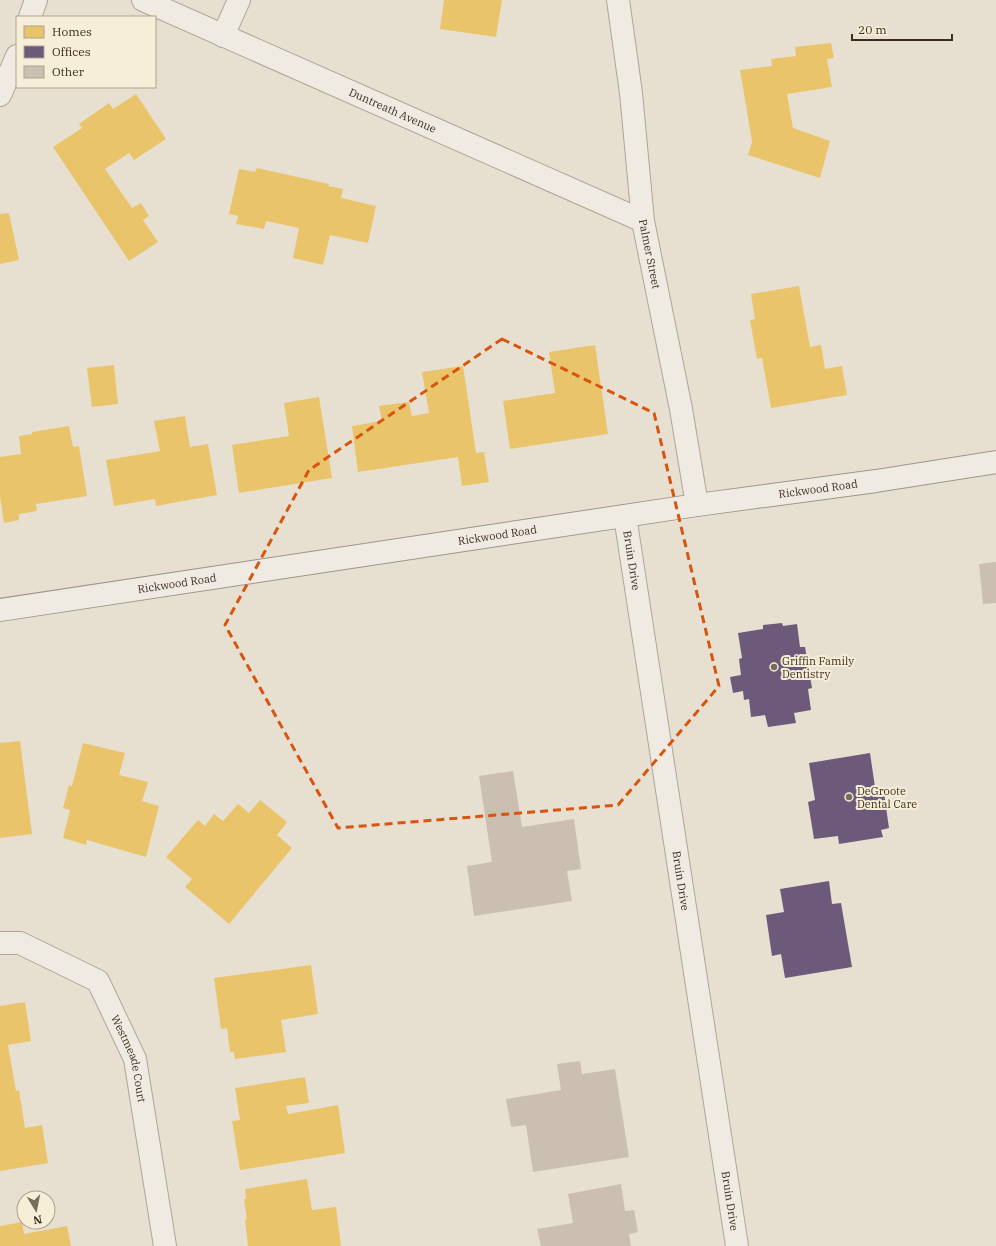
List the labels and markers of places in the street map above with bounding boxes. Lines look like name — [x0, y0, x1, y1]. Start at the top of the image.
place label: Griffin Family Dentistry — [782, 654, 854, 681]
marker: Griffin Family Dentistry — [769, 662, 779, 672]
place label: DeGroote Dental Care — [857, 784, 917, 811]
marker: DeGroote Dental Care — [844, 792, 854, 802]

